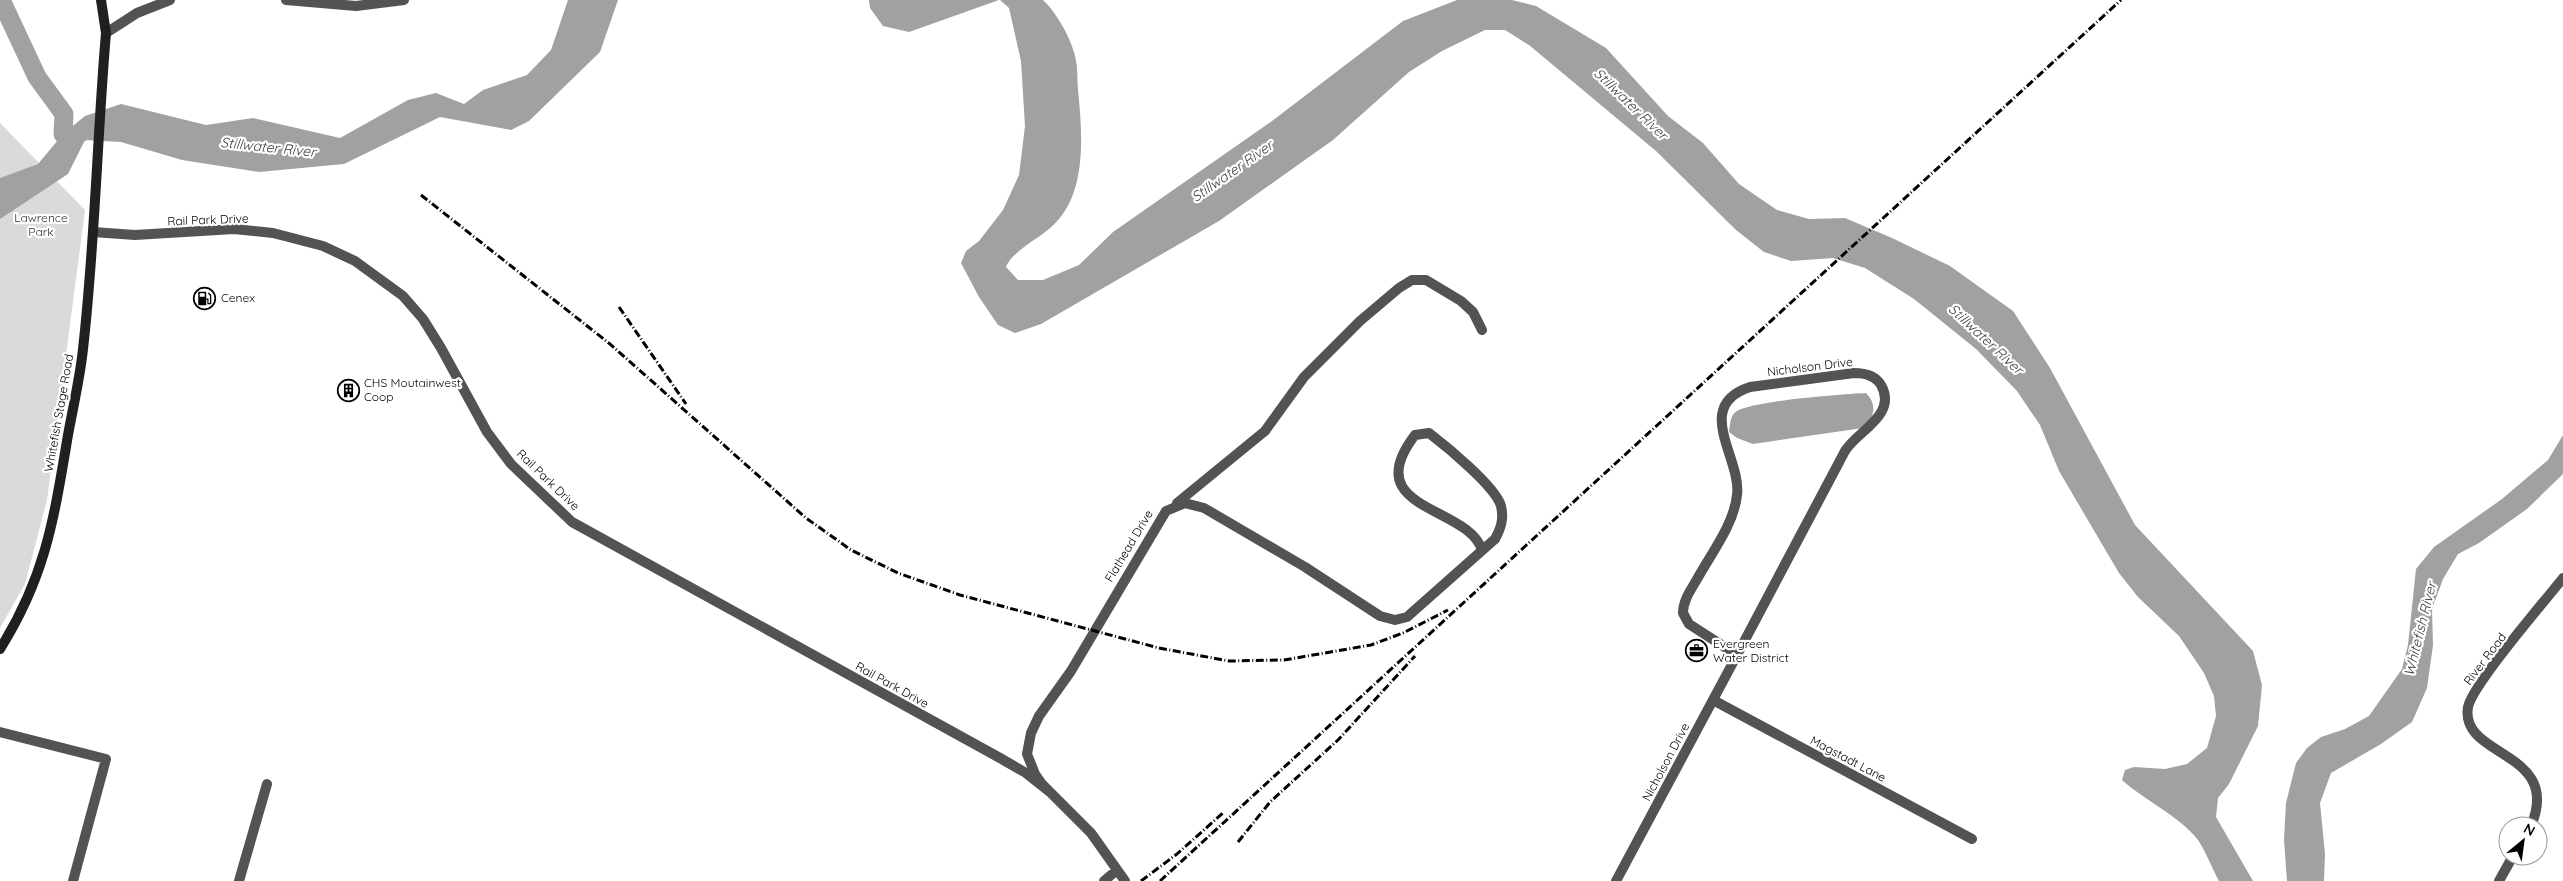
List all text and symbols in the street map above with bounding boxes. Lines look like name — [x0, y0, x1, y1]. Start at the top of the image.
water label: Stillwater River — [1590, 64, 1673, 145]
water label: Stillwater River — [219, 133, 318, 161]
water label: Stillwater River — [1188, 135, 1278, 206]
park label: Lawrence Park — [14, 210, 68, 239]
street label: Rail Park Drive — [167, 211, 249, 228]
fuel station icon: Cenex — [193, 286, 217, 310]
place label: Cenex — [221, 290, 255, 305]
water label: Stillwater River — [1945, 300, 2028, 379]
street label: Whitefish Stage Road — [41, 353, 76, 473]
street label: Nicholson Drive — [1766, 354, 1854, 379]
place label: CHS Moutainwest Coop — [364, 375, 461, 404]
building icon: CHS Moutainwest Coop — [336, 378, 360, 402]
street label: Rail Park Drive — [514, 446, 583, 514]
street label: Flathead Drive — [1101, 507, 1156, 584]
water label: Whitefish River — [2400, 578, 2441, 678]
street label: River Road — [2460, 630, 2509, 688]
place label: Evergreen Water District — [1713, 636, 1789, 665]
office icon: Evergreen Water District — [1685, 639, 1709, 663]
street label: Rail Park Drive — [853, 658, 932, 711]
street label: Nicholson Drive — [1639, 720, 1693, 803]
street label: Magstadt Lane — [1808, 732, 1889, 785]
north arrow — [2498, 816, 2548, 866]
text: N — [2520, 819, 2538, 840]

